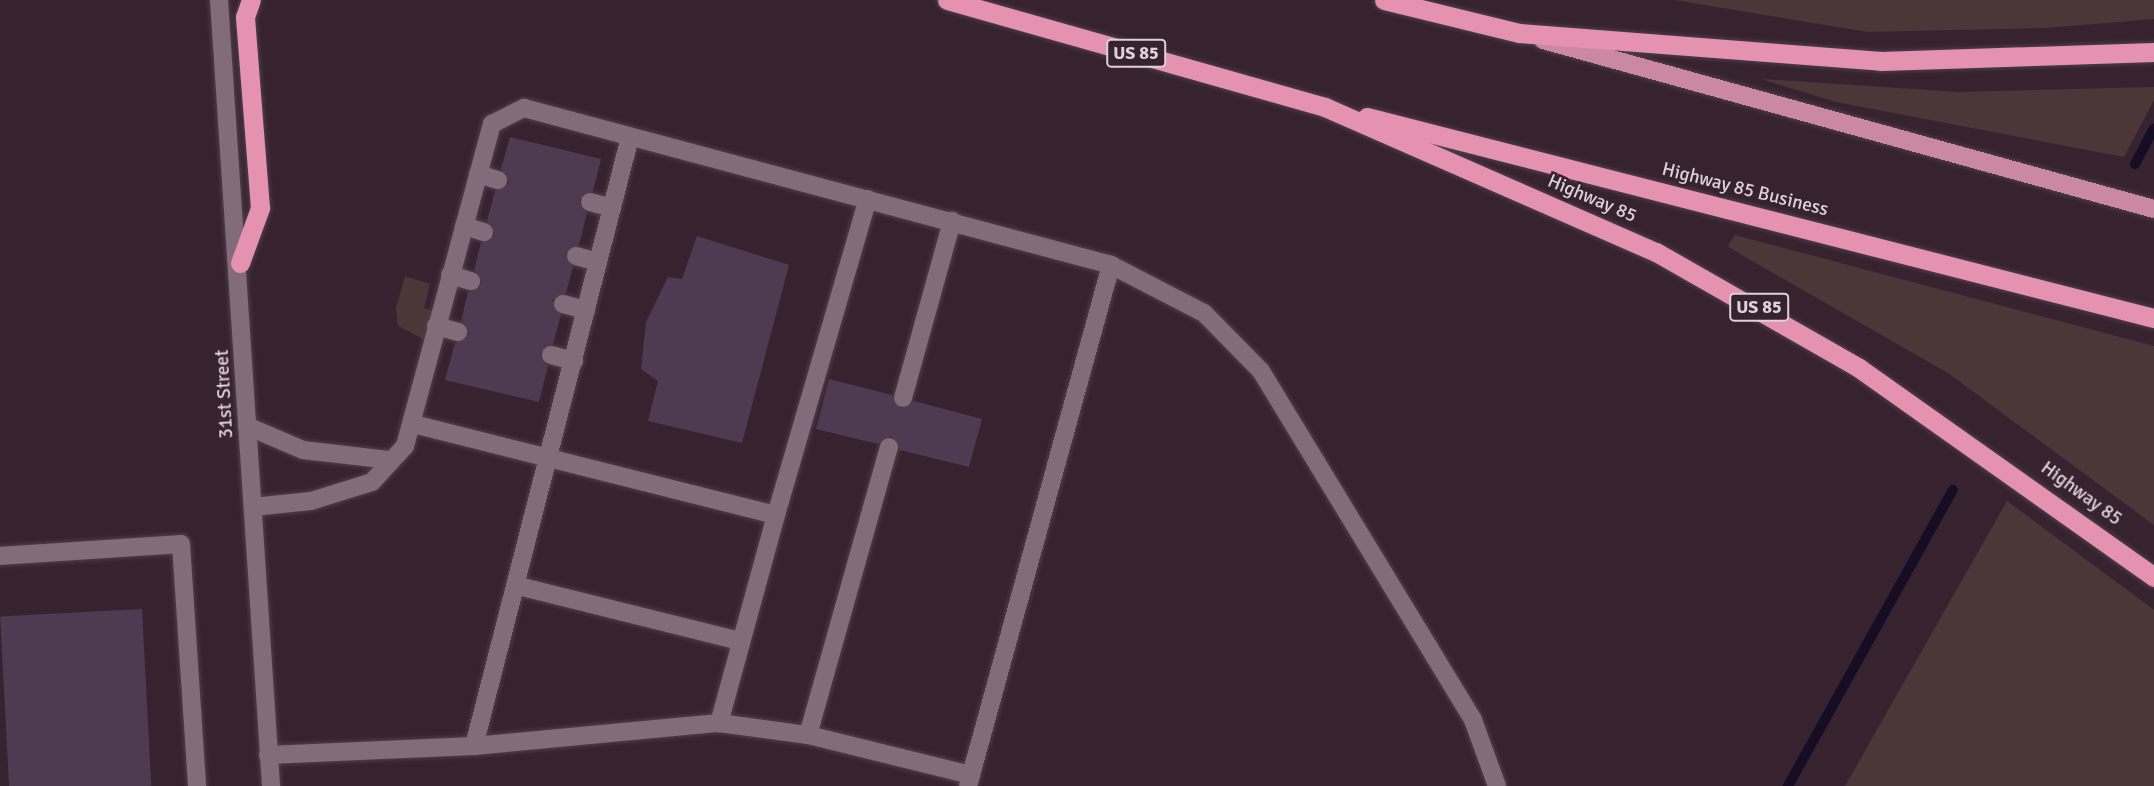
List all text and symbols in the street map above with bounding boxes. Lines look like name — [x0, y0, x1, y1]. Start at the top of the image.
road number: US 85 — [1104, 38, 1168, 68]
street label: Highway 85 Business — [1659, 158, 1831, 222]
street label: Highway 85 — [1544, 170, 1640, 228]
road number: US 85 — [1728, 292, 1790, 321]
street label: 31st Street — [211, 349, 239, 439]
street label: Highway 85 — [2036, 457, 2126, 531]

